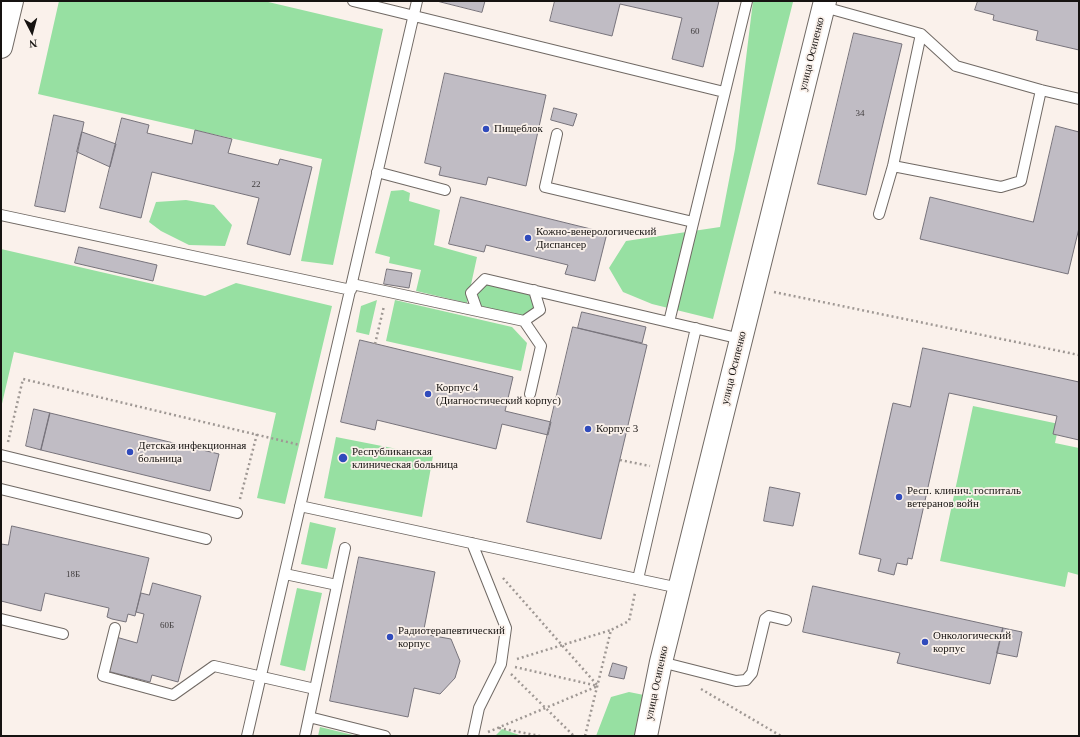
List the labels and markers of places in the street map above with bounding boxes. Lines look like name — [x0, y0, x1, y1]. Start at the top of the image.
place label: Пищеблок — [494, 122, 543, 136]
marker: Пищеблок — [481, 124, 491, 134]
place label: Кожно-венерологический Диспансер — [536, 225, 656, 251]
marker: Кожно-венерологический Диспансер — [523, 233, 533, 243]
place label: Корпус 4 (Диагностический корпус) — [436, 381, 561, 407]
marker: Корпус 4 (Диагностический корпус) — [423, 389, 433, 399]
place label: Корпус 3 — [596, 422, 638, 436]
marker: Корпус 3 — [583, 424, 593, 434]
place label: Детская инфекционная больница — [138, 439, 246, 465]
place label: Республиканская клиническая больница — [352, 445, 458, 471]
marker: Детская инфекционная больница — [125, 447, 135, 457]
marker: Республиканская клиническая больница — [337, 452, 349, 464]
place label: Респ. клинич. госпиталь ветеранов войн — [907, 484, 1021, 510]
marker: Респ. клинич. госпиталь ветеранов войн — [894, 492, 904, 502]
place label: Радиотерапевтический корпус — [398, 624, 505, 650]
place label: Онкологический корпус — [933, 629, 1011, 655]
marker: Радиотерапевтический корпус — [385, 632, 395, 642]
marker: Онкологический корпус — [920, 637, 930, 647]

